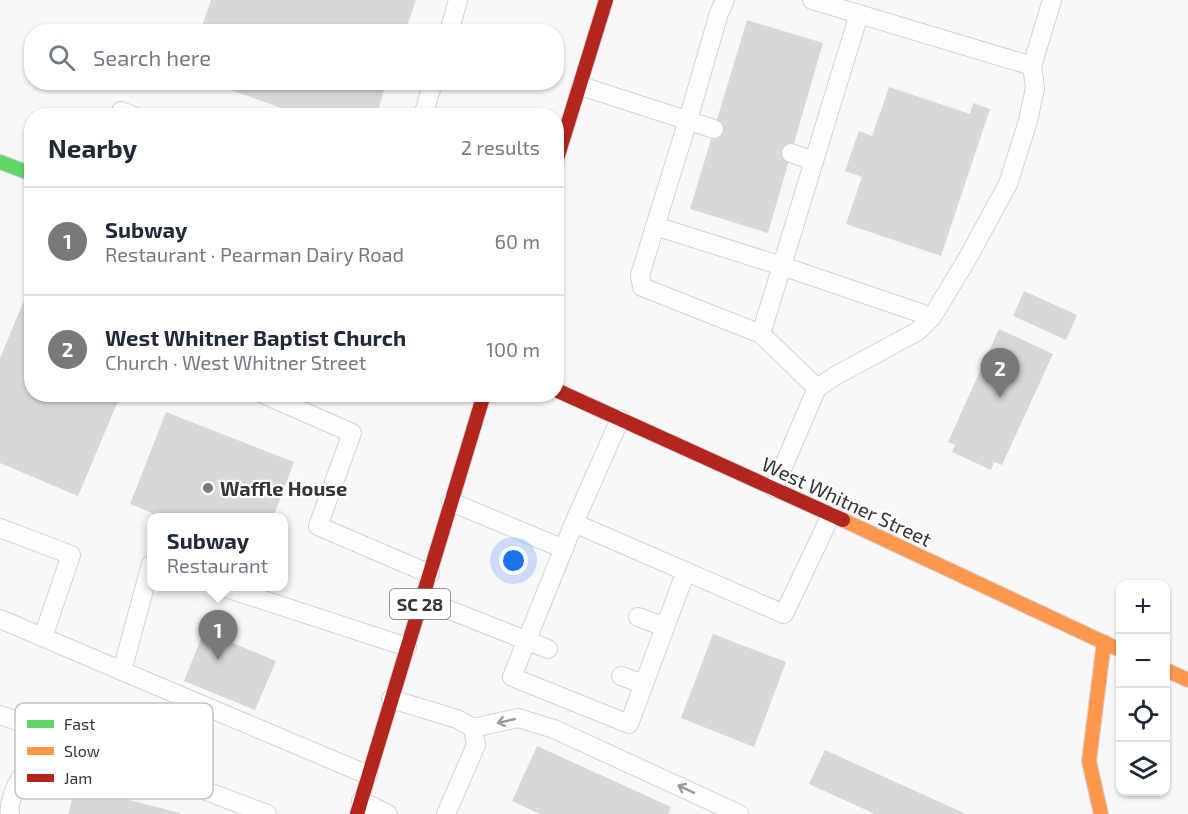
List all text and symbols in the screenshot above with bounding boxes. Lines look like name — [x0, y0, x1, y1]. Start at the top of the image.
search box — [24, 24, 564, 90]
icon: search — [45, 41, 78, 74]
text: Search here — [93, 44, 211, 70]
text: Nearby — [48, 132, 137, 163]
text: 2 results — [461, 135, 540, 159]
text: Subway — [105, 216, 187, 242]
text: 1 — [63, 229, 72, 253]
text: 60 m — [495, 229, 540, 253]
text: Restaurant · Pearman Dairy Road — [105, 242, 404, 266]
text: West Whitner Baptist Church — [105, 324, 406, 350]
text: 2 — [62, 337, 73, 361]
text: 100 m — [486, 337, 540, 361]
pin: 2 — [980, 348, 1020, 398]
text: Church · West Whitner Street — [105, 350, 366, 374]
street label: West Whitner Street — [758, 451, 936, 551]
place label: Waffle House — [220, 476, 347, 500]
marker: Waffle House — [201, 481, 215, 495]
popup — [147, 513, 288, 591]
text: Subway — [167, 527, 249, 553]
your location — [499, 546, 528, 575]
text: Restaurant — [167, 553, 268, 577]
map controls — [1116, 580, 1170, 796]
button: + — [1116, 580, 1170, 634]
road number: SC 28 — [390, 589, 450, 619]
pin: 1 — [198, 610, 238, 660]
button: − — [1116, 634, 1170, 688]
button: locate — [1116, 688, 1170, 742]
legend — [15, 703, 213, 799]
text: Fast — [64, 714, 95, 733]
one-way arrow — [497, 715, 516, 727]
text: Slow — [64, 741, 100, 760]
button: layers — [1116, 742, 1170, 796]
text: Jam — [64, 768, 92, 787]
one-way arrow — [677, 783, 695, 795]

